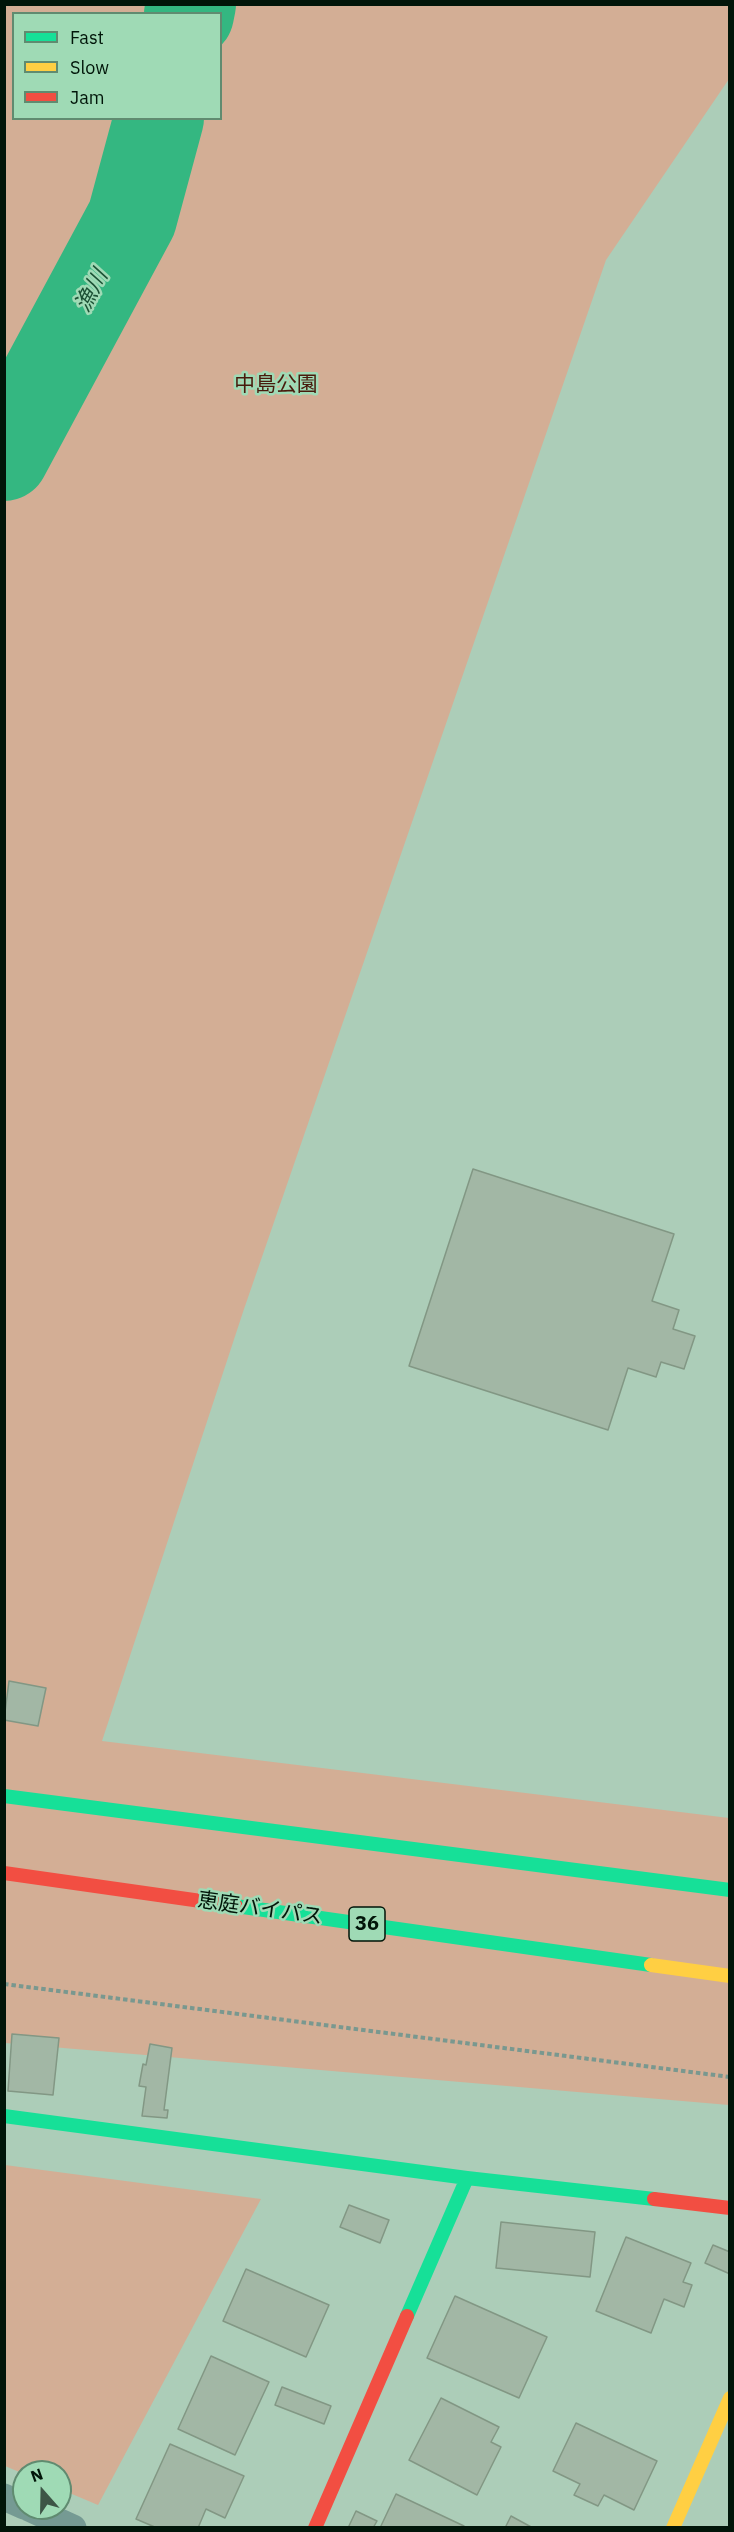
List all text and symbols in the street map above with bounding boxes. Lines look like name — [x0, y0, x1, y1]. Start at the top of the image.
legend — [12, 12, 222, 120]
text: Fast — [70, 26, 104, 49]
text: Slow — [70, 56, 109, 79]
text: Jam — [70, 86, 105, 109]
water label: 漁川 — [70, 265, 114, 317]
park label: 中島公園 — [234, 372, 318, 398]
street label: 恵庭バイパス — [196, 1888, 324, 1930]
road number: 36 — [349, 1907, 385, 1941]
north arrow — [12, 2460, 72, 2520]
text: N — [28, 2464, 45, 2486]

